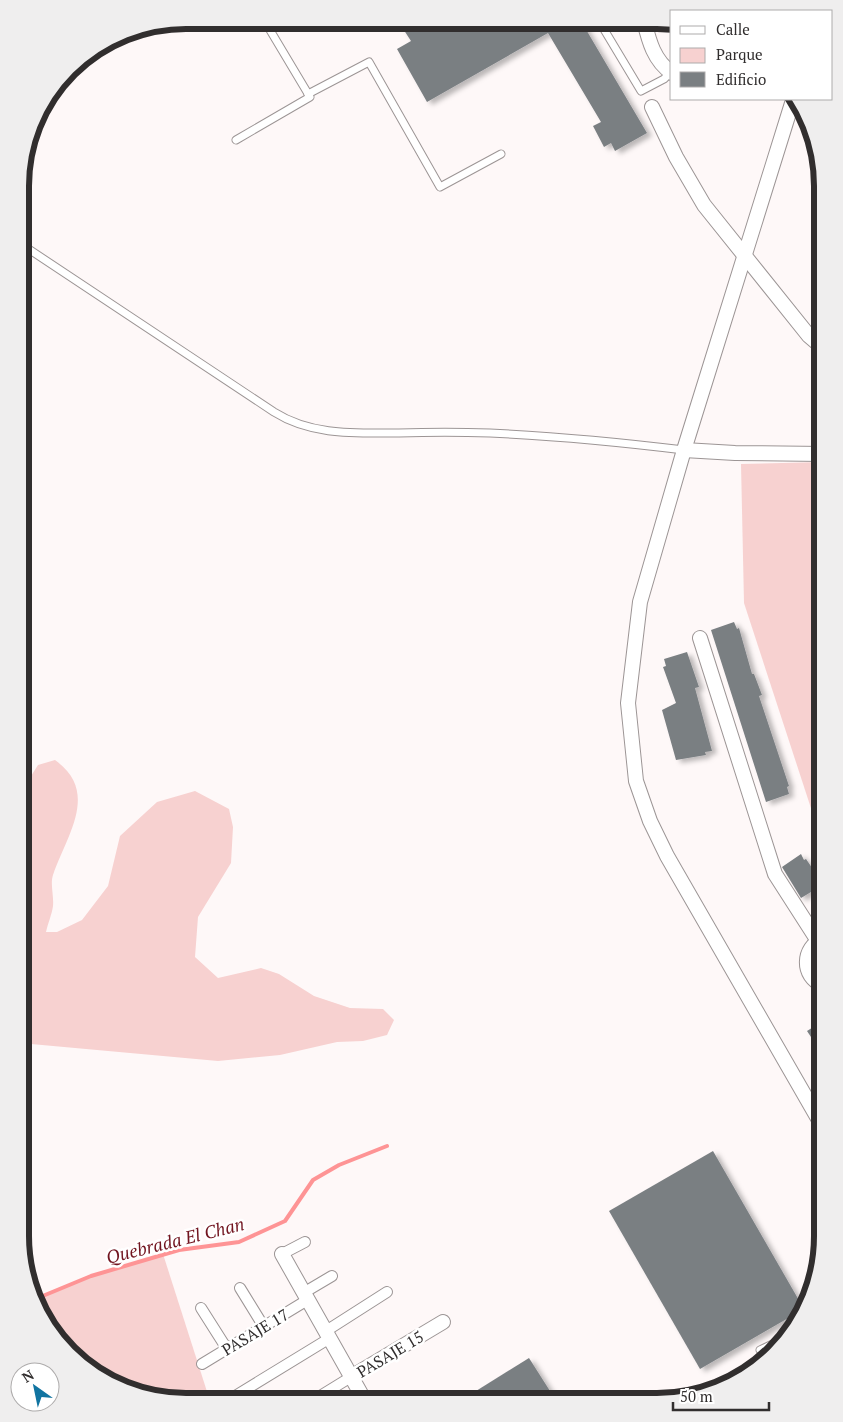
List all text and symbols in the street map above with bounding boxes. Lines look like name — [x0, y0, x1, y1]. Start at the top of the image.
legend — [670, 10, 833, 100]
text: Calle — [716, 19, 750, 39]
text: Parque — [716, 44, 763, 64]
text: Edificio — [716, 69, 766, 89]
water label: Quebrada El Chan — [103, 1211, 247, 1269]
street label: PASAJE 17 — [217, 1303, 293, 1361]
street label: PASAJE 15 — [352, 1325, 428, 1383]
north arrow — [10, 1362, 60, 1412]
text: N — [18, 1365, 38, 1387]
scale bar — [673, 1380, 769, 1412]
text: 50 m — [680, 1386, 713, 1406]

